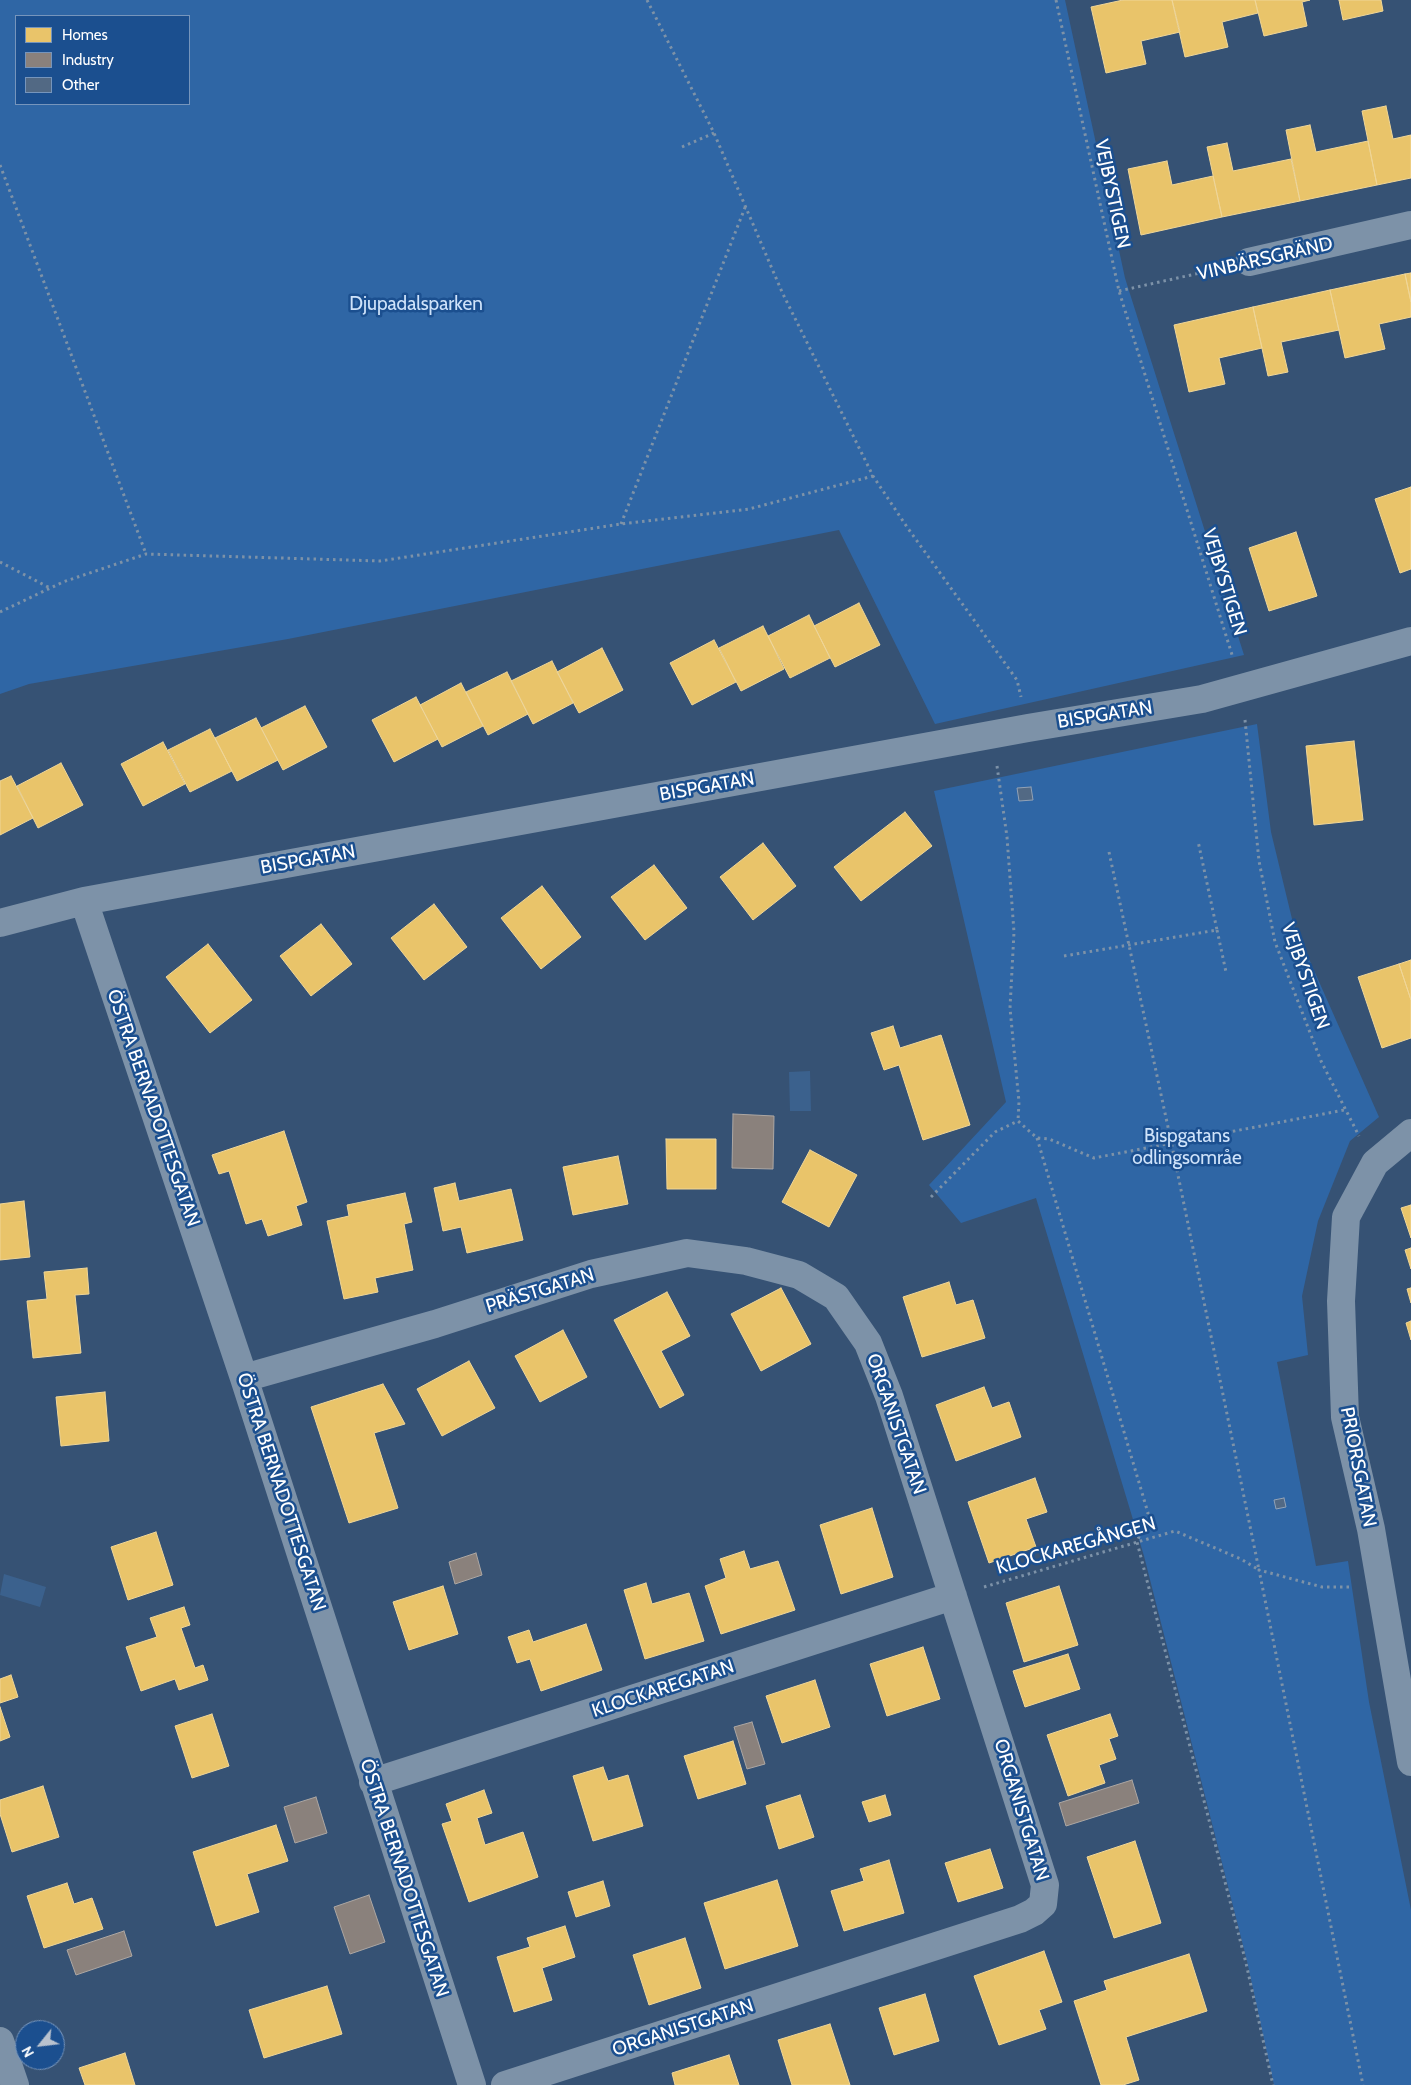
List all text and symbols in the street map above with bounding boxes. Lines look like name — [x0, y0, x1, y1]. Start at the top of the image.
legend — [15, 15, 190, 105]
text: Homes — [62, 26, 108, 44]
text: Industry — [62, 51, 114, 69]
text: Other — [62, 76, 99, 94]
street label: VEJBYSTIGEN — [1089, 137, 1135, 251]
street label: VINBÄRSGRÄND — [1195, 232, 1335, 286]
park label: Djupadalsparken — [349, 293, 483, 315]
street label: VEJBYSTIGEN — [1197, 525, 1251, 639]
street label: BISPGATAN — [1056, 696, 1154, 734]
street label: BISPGATAN — [658, 767, 756, 807]
street label: BISPGATAN — [259, 840, 357, 880]
street label: VEJBYSTIGEN — [1276, 920, 1334, 1032]
street label: ÖSTRA BERNADOTTESGATAN — [102, 986, 204, 1230]
park label: Bispgatans odlingsområe — [1132, 1125, 1242, 1169]
street label: PRÄSTGATAN — [483, 1264, 597, 1318]
street label: ORGANISTGATAN — [861, 1351, 931, 1497]
street label: ÖSTRA BERNADOTTESGATAN — [232, 1370, 330, 1614]
street label: PRIORSGATAN — [1335, 1405, 1381, 1529]
street label: KLOCKAREGÅNGEN — [994, 1512, 1158, 1580]
street label: KLOCKAREGATAN — [589, 1655, 737, 1723]
street label: ORGANISTGATAN — [989, 1736, 1053, 1884]
street label: ÖSTRA BERNADOTTESGATAN — [355, 1756, 453, 2000]
street label: ORGANISTGATAN — [609, 1994, 757, 2062]
north arrow — [15, 2020, 65, 2070]
text: N — [17, 2043, 38, 2060]

